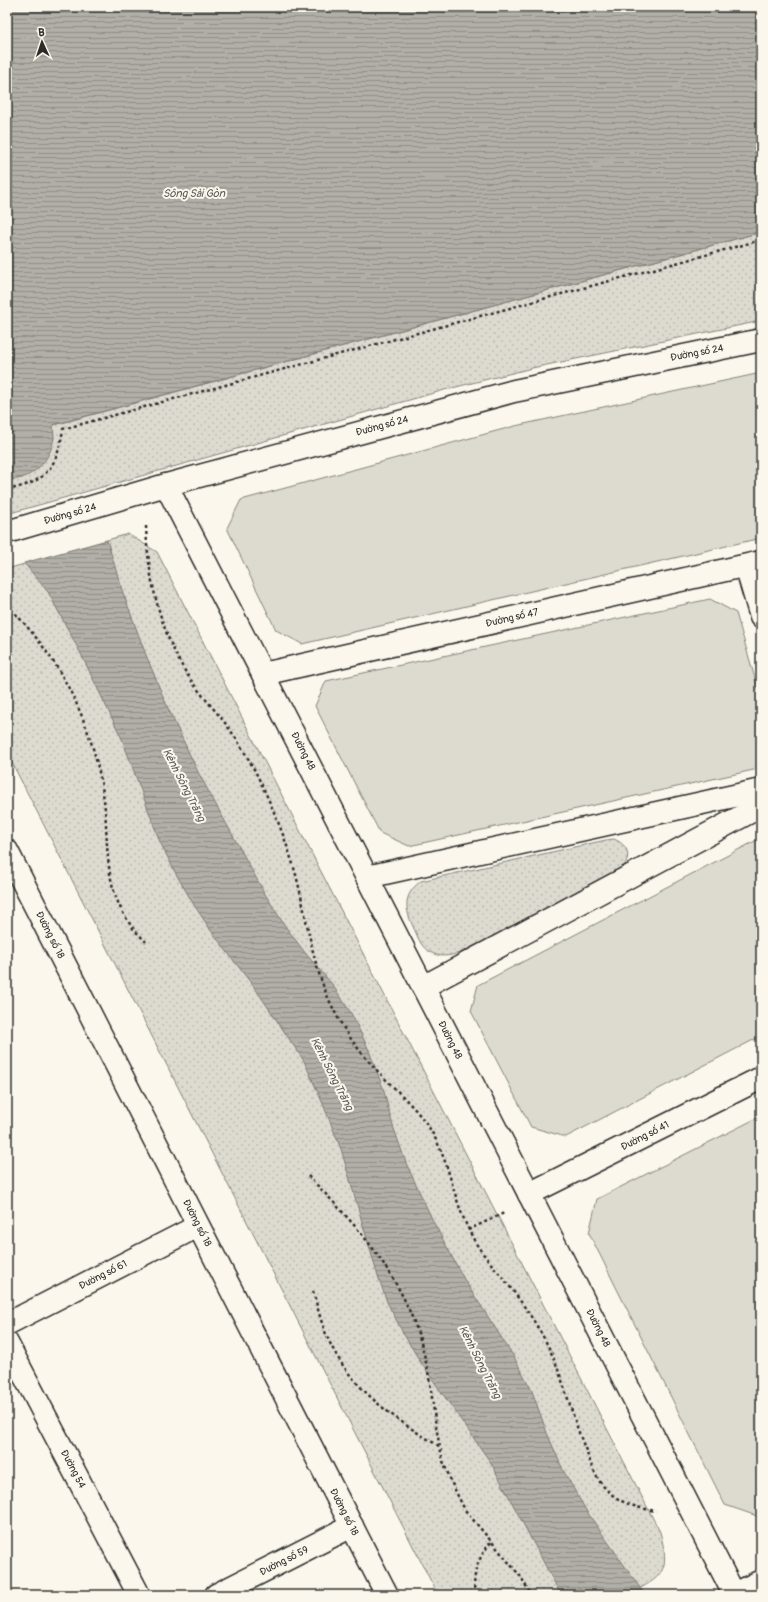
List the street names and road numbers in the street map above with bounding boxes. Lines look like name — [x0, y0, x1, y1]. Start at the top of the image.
street label: Đường số 24 — [669, 341, 725, 364]
street label: Đường số 24 — [354, 412, 410, 439]
street label: Đường số 24 — [42, 500, 98, 527]
street label: Đường số 47 — [484, 605, 540, 630]
street label: Đường 48 — [288, 730, 318, 772]
street label: Đường số 18 — [33, 909, 68, 961]
street label: Đường 48 — [435, 1019, 465, 1061]
street label: Đường số 41 — [619, 1118, 671, 1153]
street label: Đường số 18 — [180, 1197, 215, 1249]
street label: Đường số 61 — [77, 1257, 129, 1292]
street label: Đường 48 — [583, 1307, 613, 1349]
street label: Đường 54 — [58, 1448, 88, 1490]
street label: Đường số 18 — [327, 1486, 362, 1538]
street label: Đường số 59 — [257, 1543, 310, 1578]

